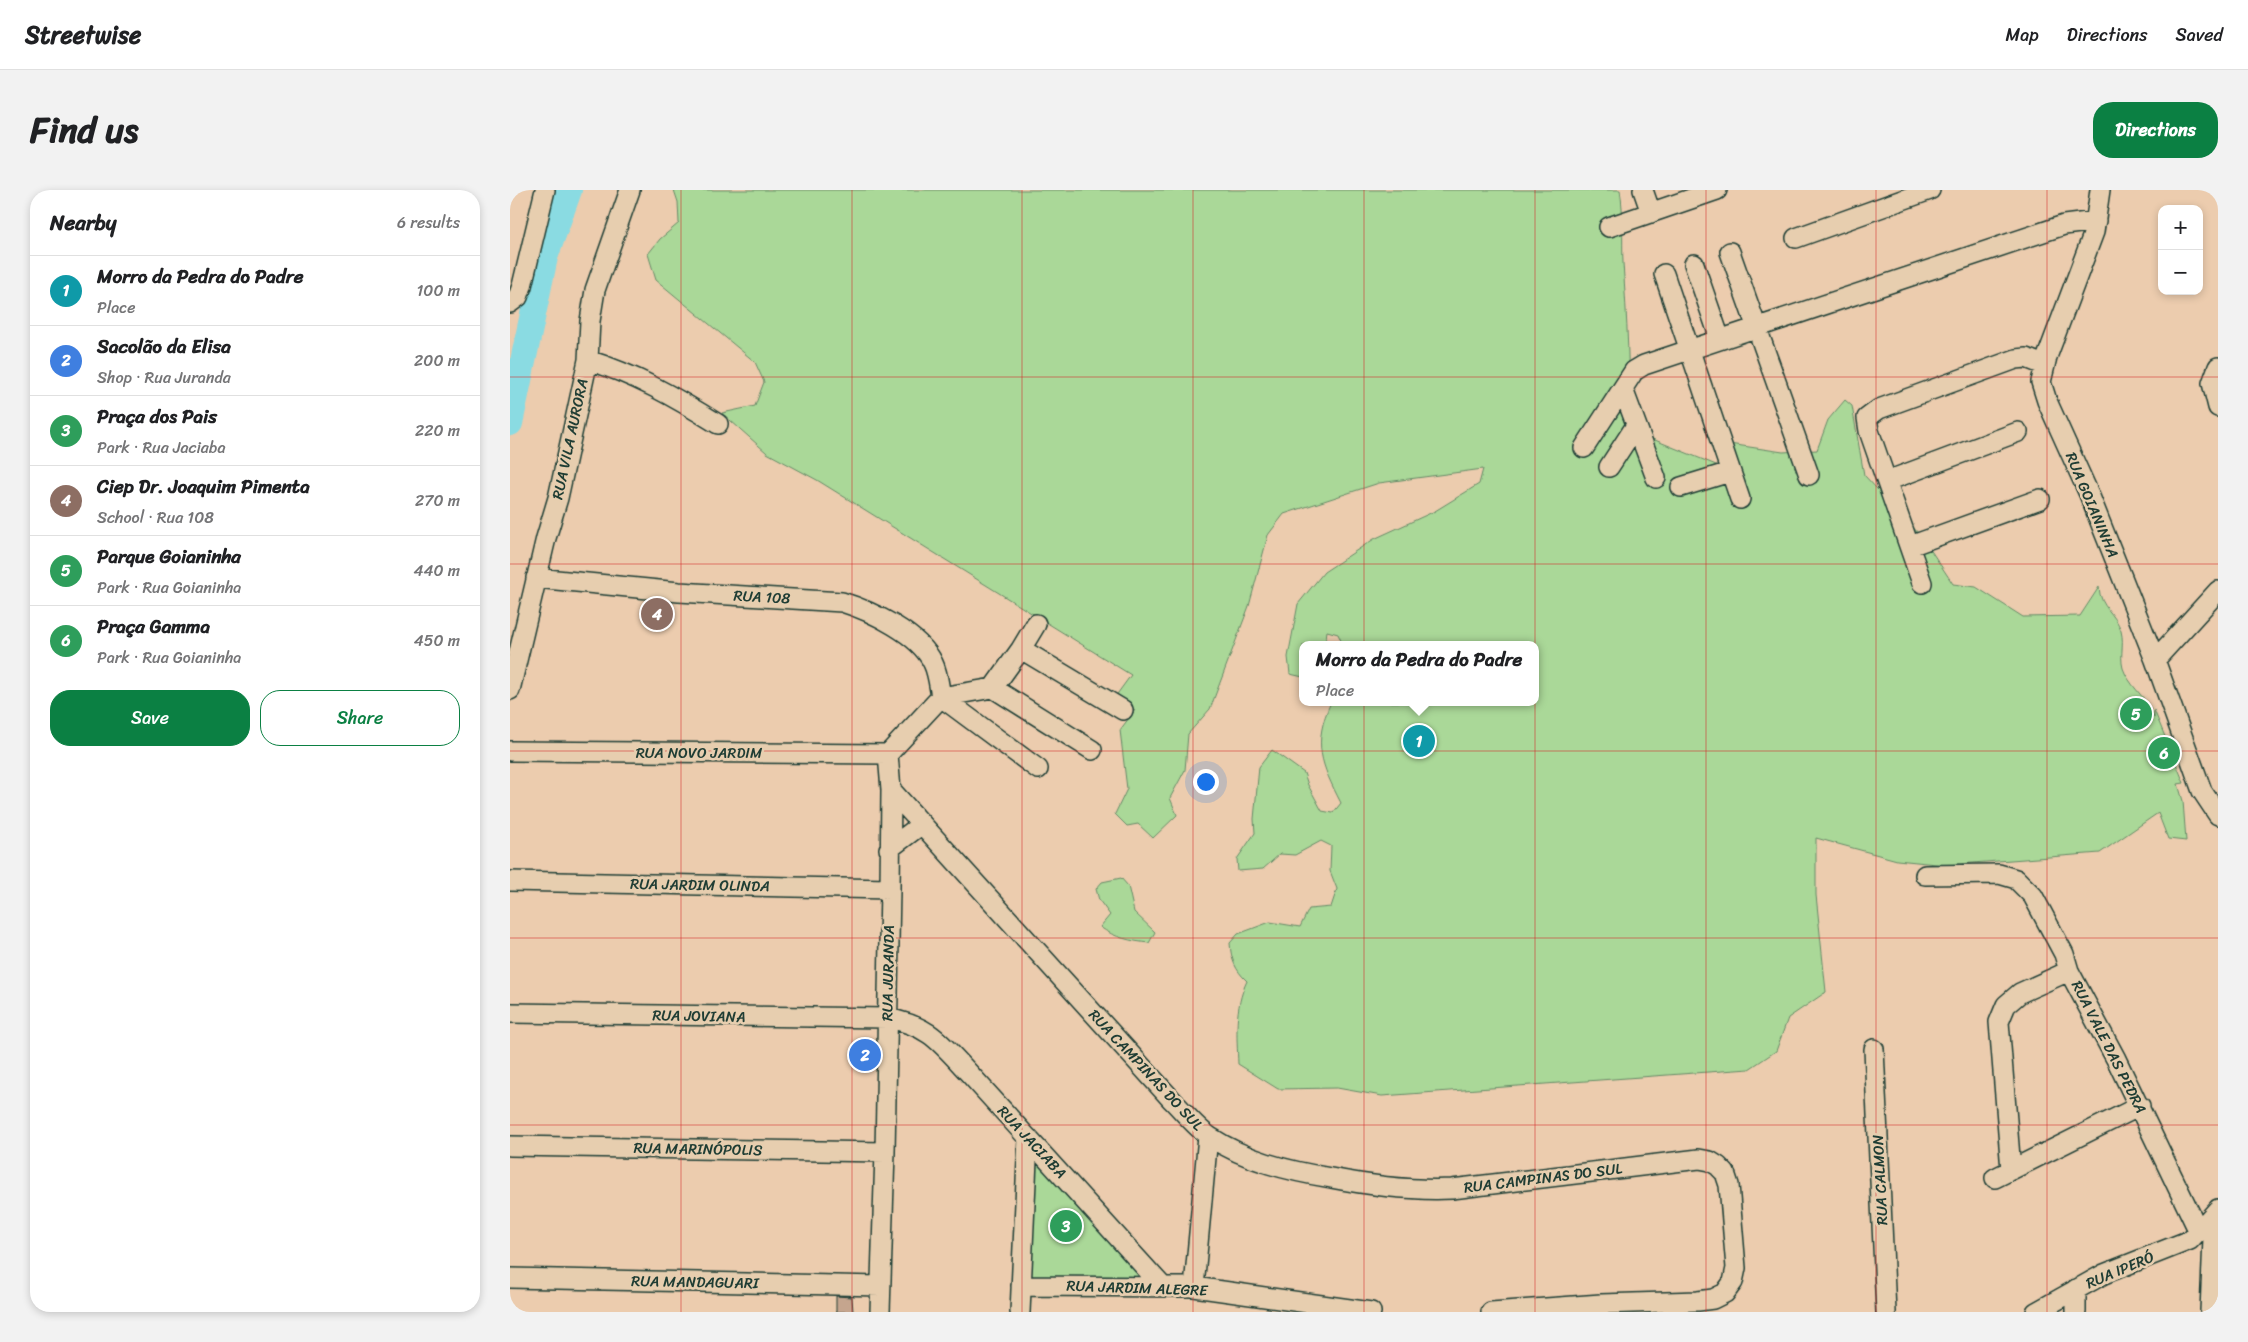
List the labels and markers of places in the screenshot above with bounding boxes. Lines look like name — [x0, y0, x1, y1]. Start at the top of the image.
pin: 4 — [641, 595, 673, 633]
pin: 5 — [2120, 695, 2152, 733]
pin: 1 — [1403, 722, 1435, 760]
pin: 6 — [2148, 734, 2180, 772]
pin: 2 — [849, 1036, 881, 1074]
pin: 3 — [1050, 1207, 1082, 1245]

